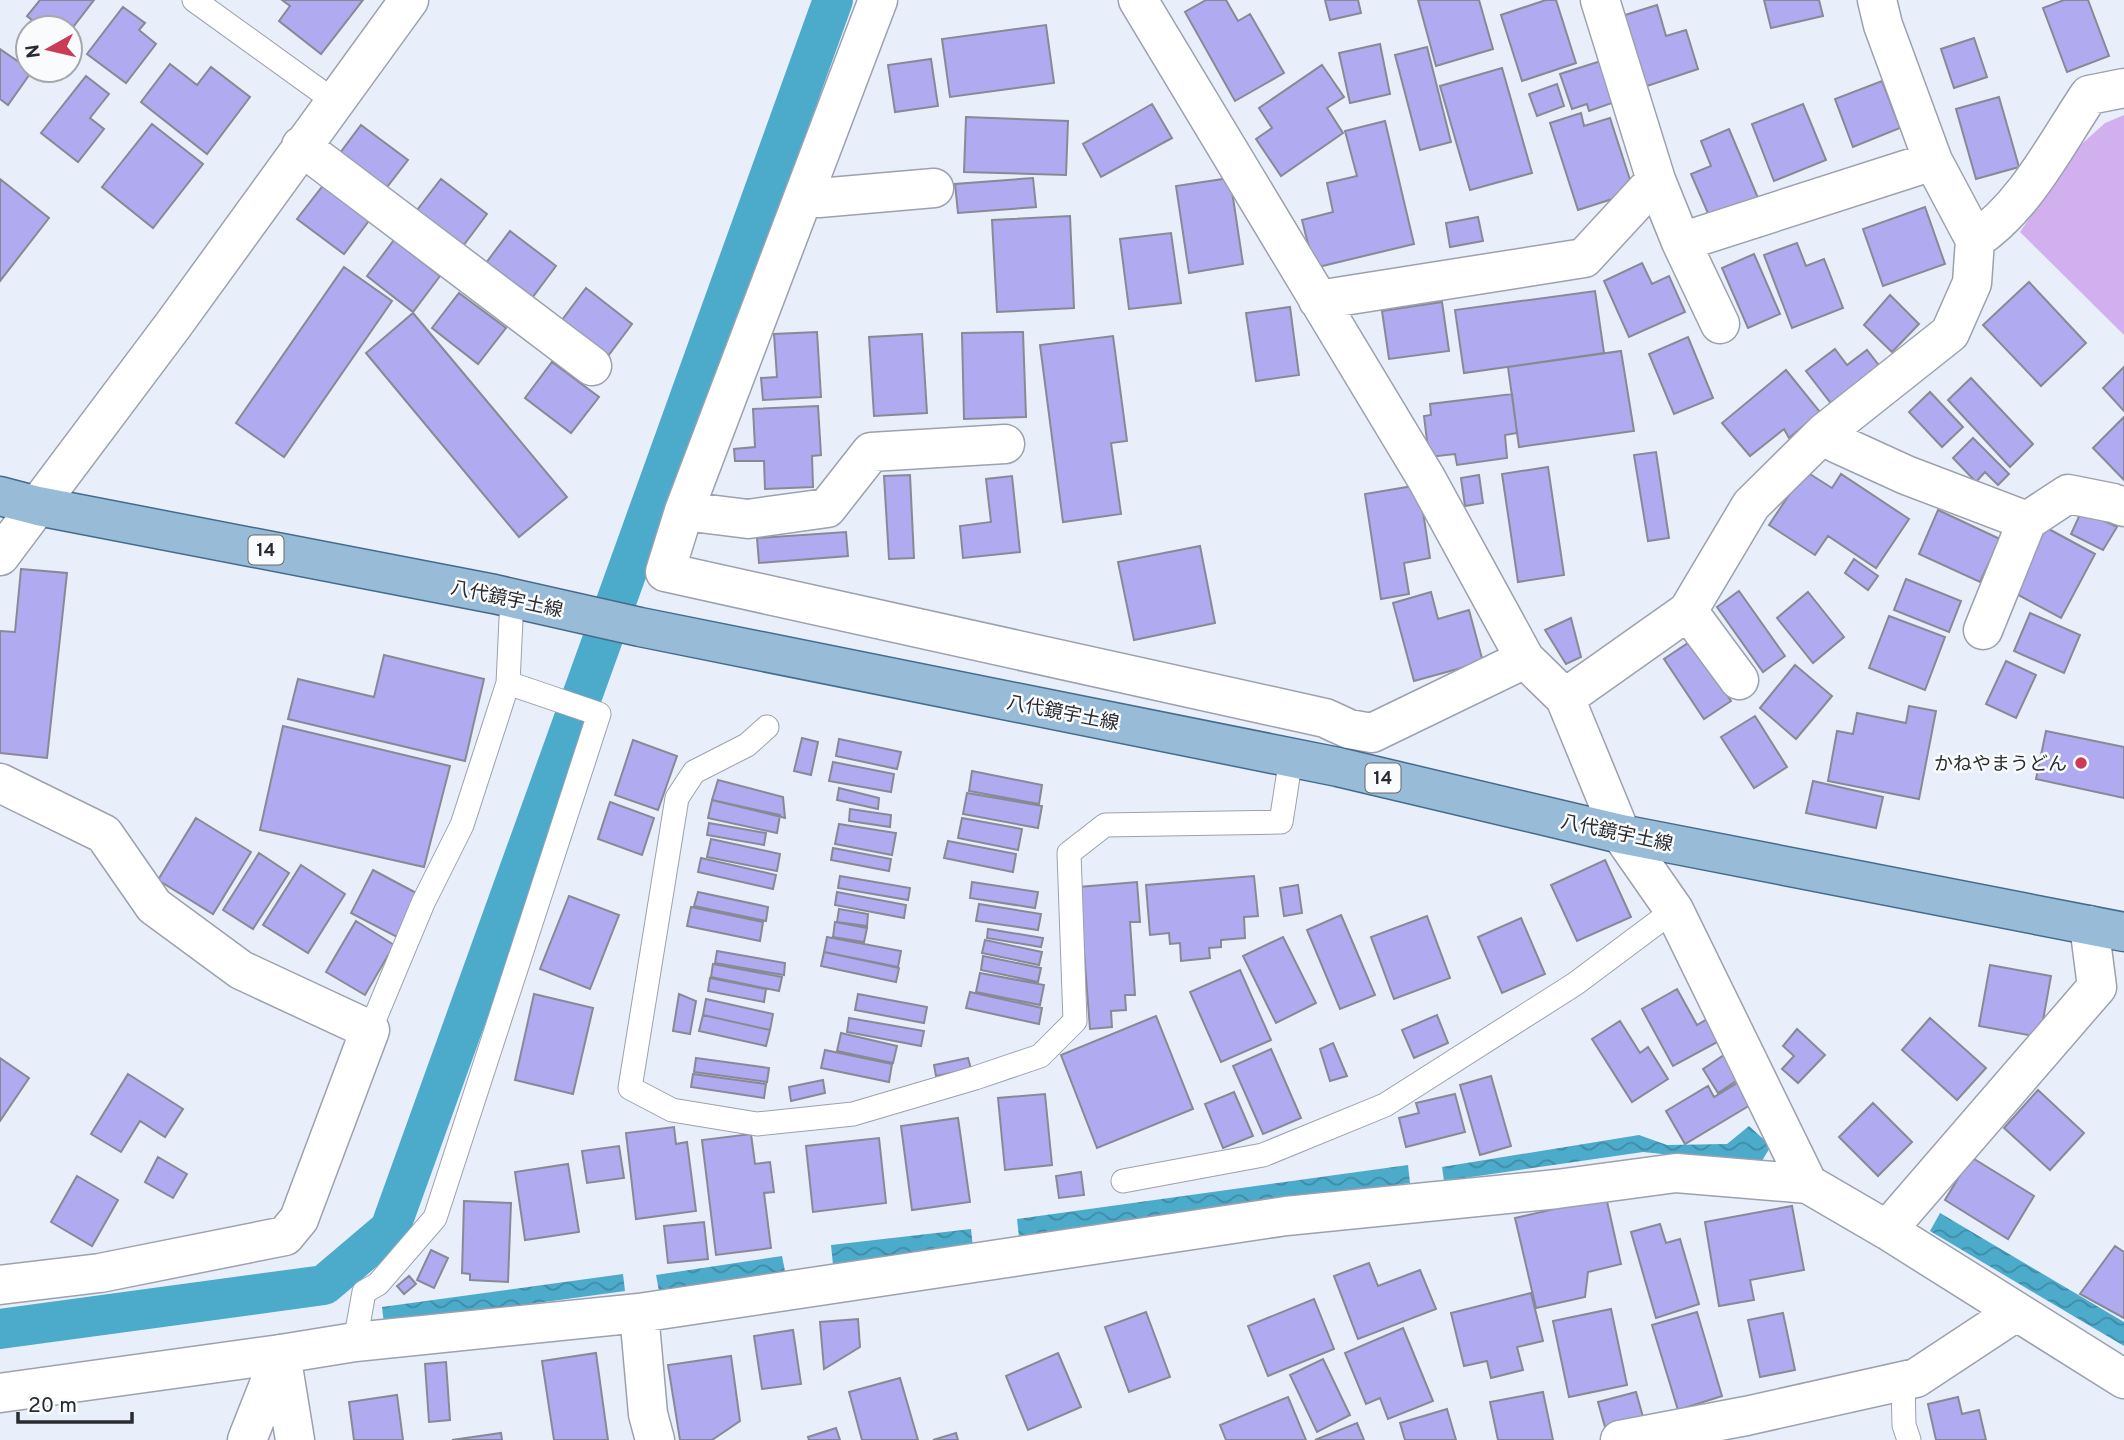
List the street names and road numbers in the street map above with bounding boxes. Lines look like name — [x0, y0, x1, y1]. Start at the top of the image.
road number: 14 — [248, 536, 284, 564]
street label: 八代鏡宇土線 — [448, 576, 565, 624]
street label: 八代鏡宇土線 — [1004, 691, 1121, 737]
road number: 14 — [1366, 764, 1400, 792]
street label: 八代鏡宇土線 — [1558, 810, 1675, 858]

